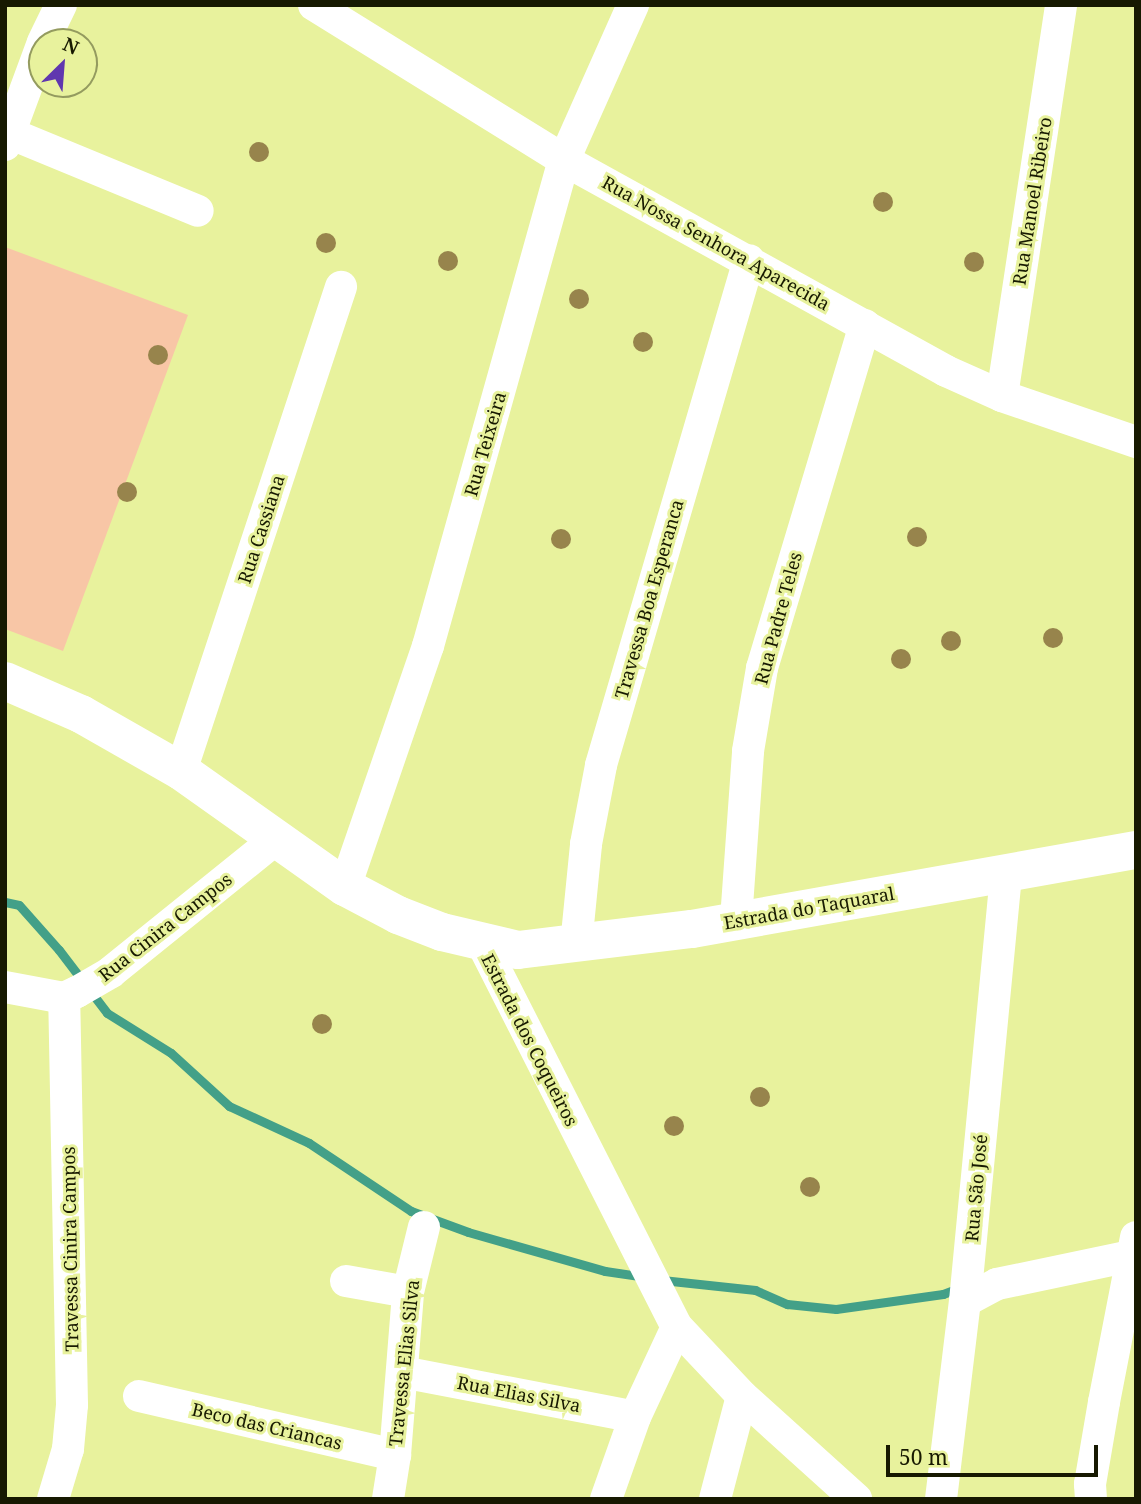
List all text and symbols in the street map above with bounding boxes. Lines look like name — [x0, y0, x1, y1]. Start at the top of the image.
north arrow — [28, 28, 98, 98]
text: N — [59, 31, 83, 61]
street label: Rua Manoel Ribeiro — [1008, 115, 1056, 287]
street label: Rua Nossa Senhora Aparecida — [598, 171, 834, 315]
street label: Rua Teixeira — [460, 389, 510, 499]
street label: Rua Cassiana — [233, 472, 289, 586]
street label: Travessa Boa Esperanca — [610, 497, 688, 701]
street label: Rua Padre Teles — [750, 550, 806, 686]
street label: Rua Cinira Campos — [94, 868, 236, 986]
street label: Estrada do Taquaral — [722, 882, 896, 934]
street label: Estrada dos Coqueiros — [477, 950, 583, 1130]
street label: Rua São José — [961, 1133, 991, 1243]
street label: Travessa Cinira Campos — [57, 1146, 83, 1352]
street label: Travessa Elias Silva — [385, 1279, 423, 1447]
street label: Rua Elias Silva — [455, 1371, 583, 1417]
street label: Beco das Criancas — [190, 1398, 344, 1454]
scale bar — [889, 1430, 1101, 1474]
text: 50 m — [899, 1443, 948, 1471]

